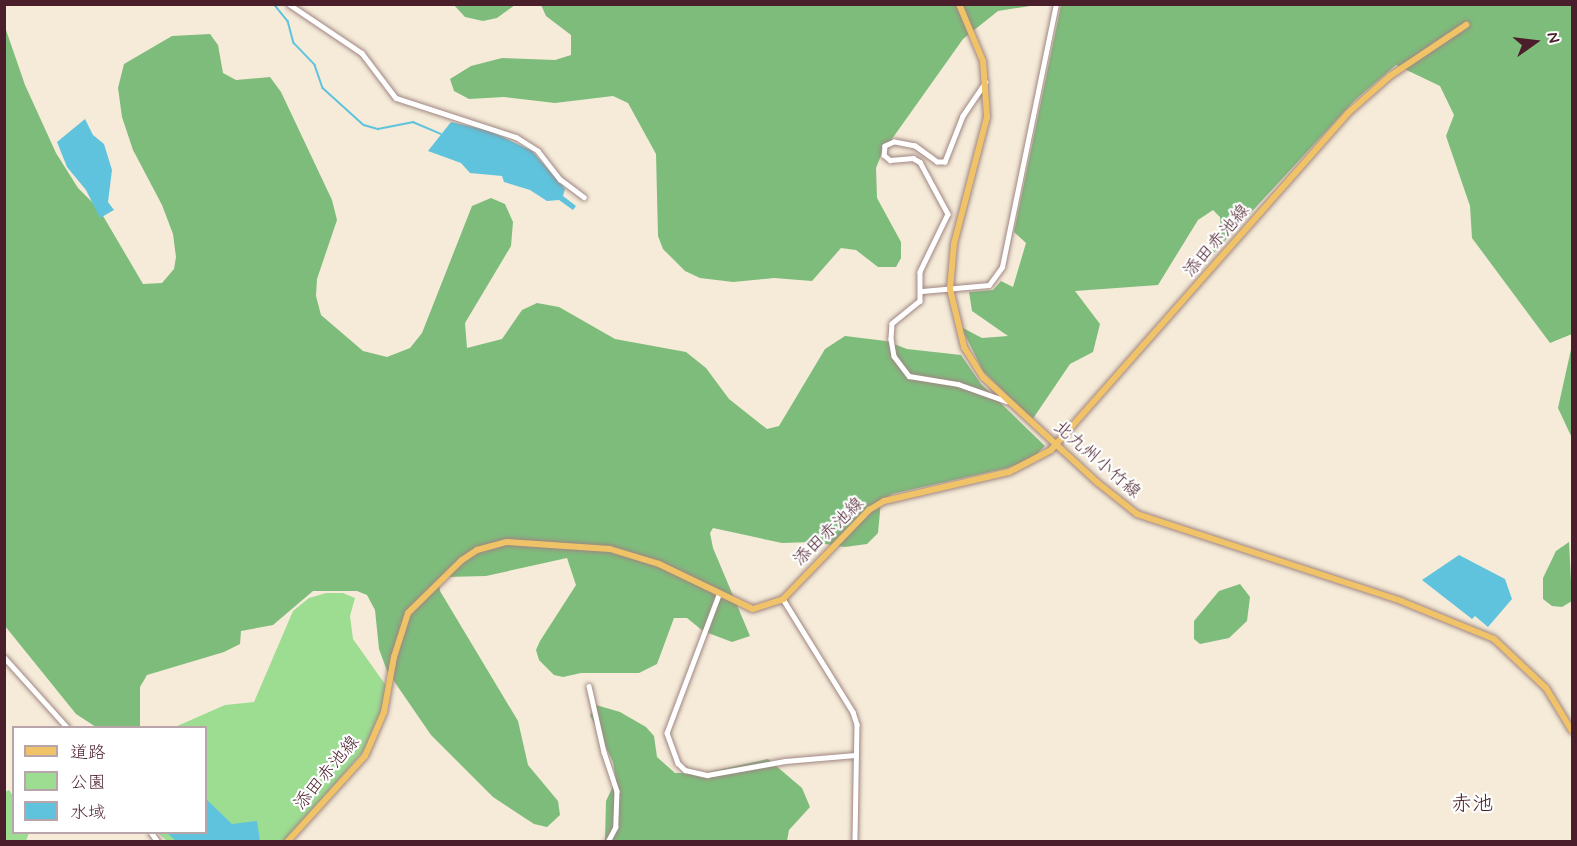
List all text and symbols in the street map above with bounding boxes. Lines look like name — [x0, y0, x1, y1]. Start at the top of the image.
north arrow — [1505, 12, 1565, 72]
text: N — [1541, 30, 1564, 45]
street label: 添田赤池線 — [1179, 200, 1255, 282]
street label: 北九州小竹線 — [1049, 416, 1145, 504]
street label: 添田赤池線 — [789, 493, 869, 571]
legend — [12, 726, 207, 834]
street label: 添田赤池線 — [290, 732, 364, 814]
text: 道路 — [70, 741, 106, 765]
text: 公園 — [70, 771, 106, 795]
district label: 赤池 — [1451, 791, 1493, 817]
text: 水域 — [70, 801, 106, 825]

